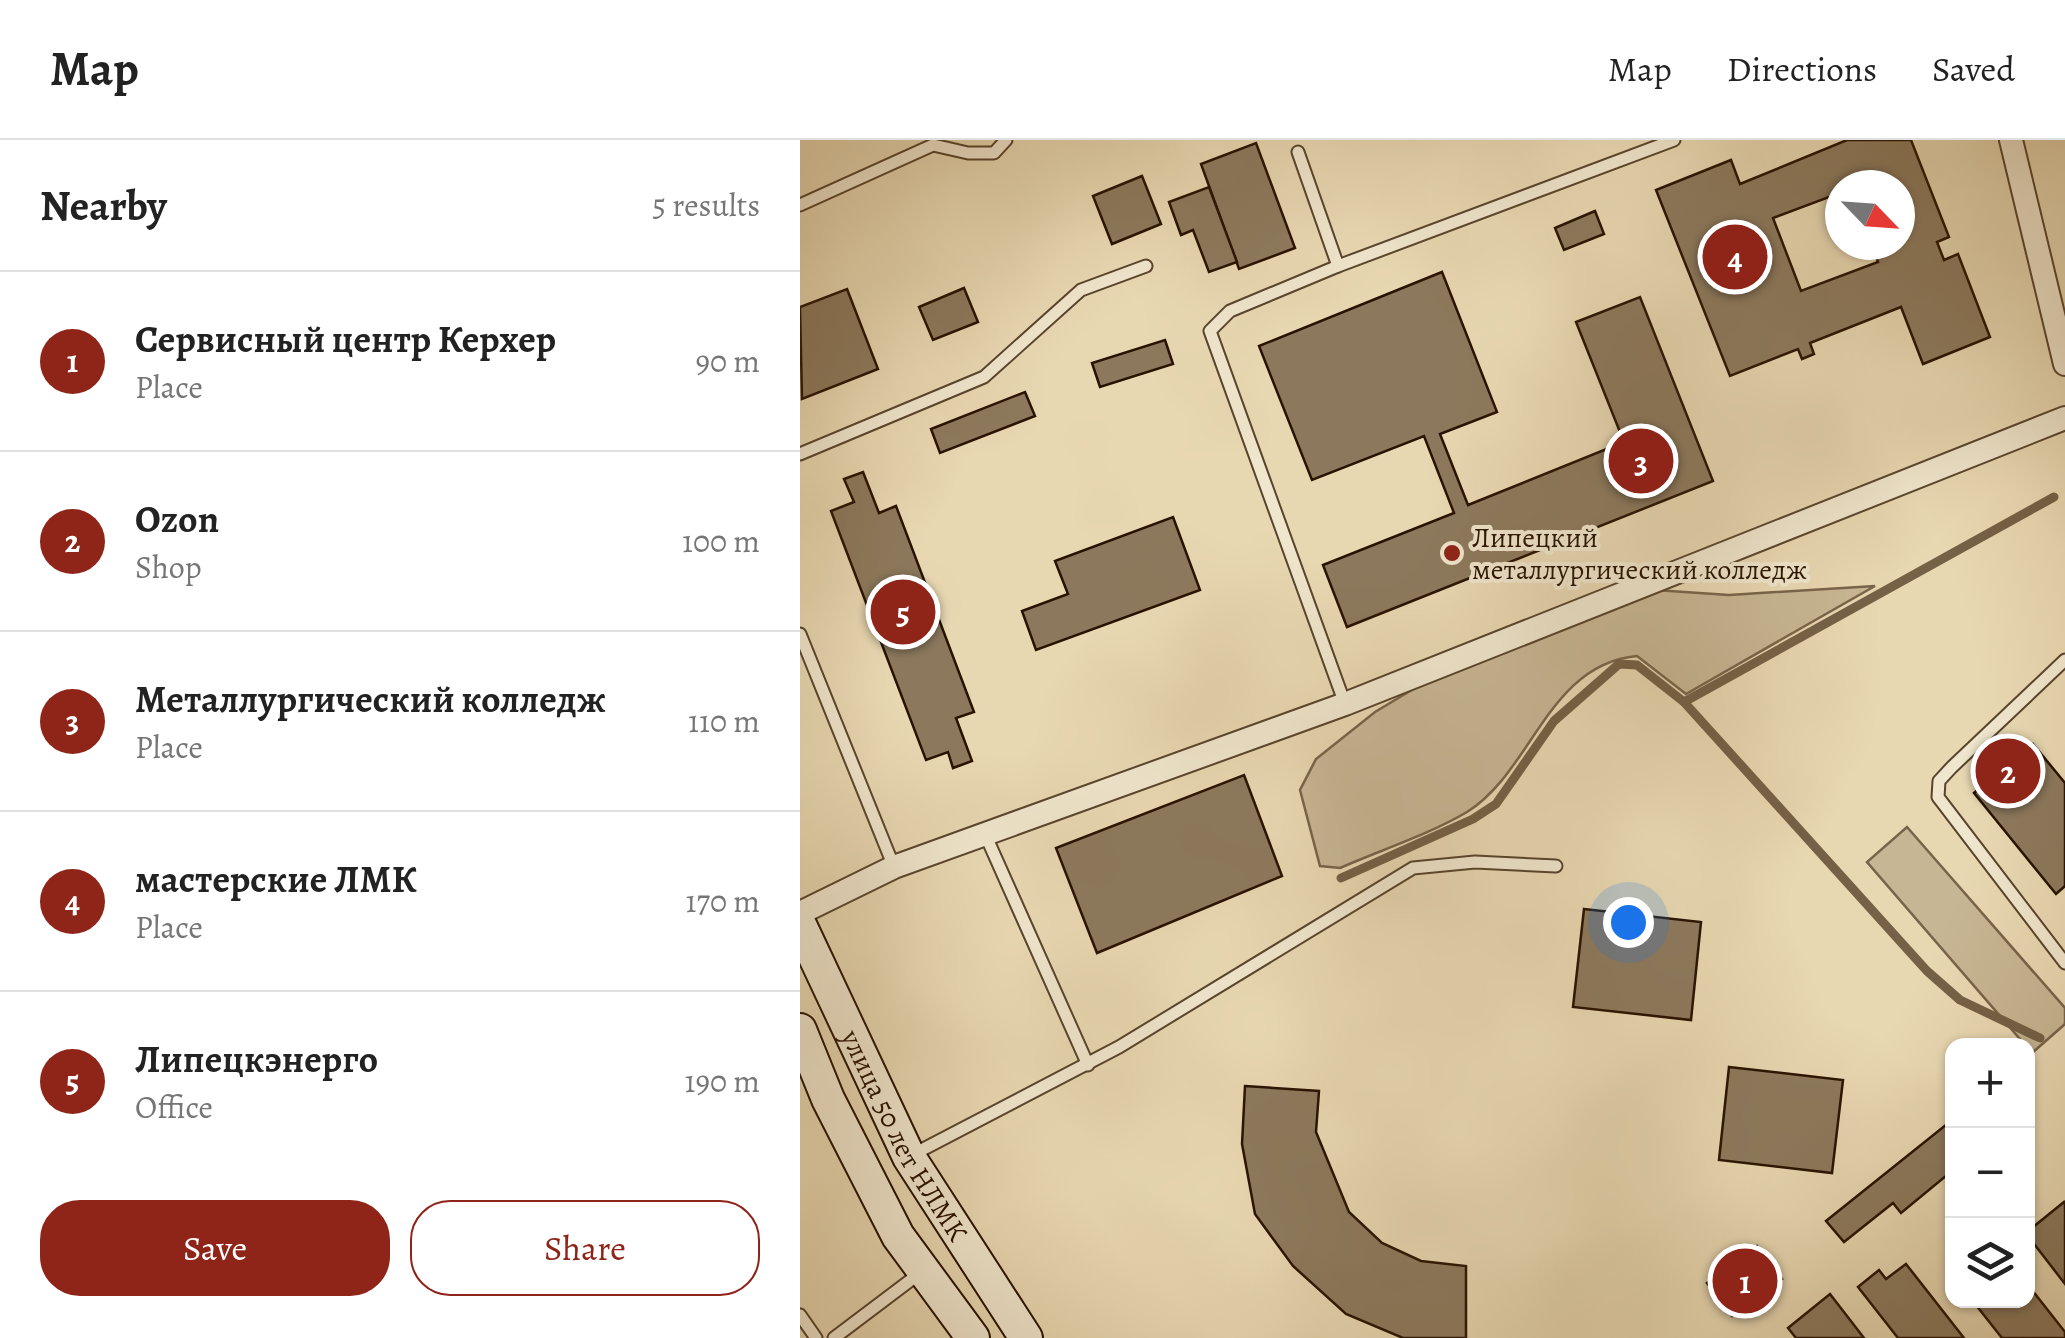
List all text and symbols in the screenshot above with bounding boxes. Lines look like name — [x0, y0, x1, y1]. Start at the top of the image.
text: Map — [50, 36, 139, 102]
text: Map — [1608, 45, 1672, 93]
text: Directions — [1727, 45, 1877, 93]
text: Saved — [1932, 45, 2015, 93]
north arrow — [1825, 170, 1915, 260]
text: Nearby — [40, 177, 167, 234]
text: 5 results — [652, 183, 760, 227]
pin: 4 — [1702, 220, 1768, 294]
text: Сервисный центр Керхер — [135, 313, 556, 365]
text: 1 — [67, 339, 78, 383]
text: 90 m — [695, 339, 760, 383]
text: Place — [135, 365, 203, 409]
pin: 3 — [1608, 424, 1674, 498]
text: Ozon — [135, 493, 219, 545]
text: 2 — [65, 519, 80, 563]
text: 100 m — [682, 519, 760, 563]
place label: Липецкий металлургический колледж — [1472, 519, 1807, 589]
marker: Липецкий металлургический колледж — [1441, 542, 1463, 564]
text: Shop — [135, 545, 202, 589]
pin: 5 — [870, 574, 936, 650]
text: Металлургический колледж — [135, 673, 606, 725]
text: 3 — [66, 699, 79, 743]
text: 110 m — [688, 699, 760, 743]
text: Place — [135, 725, 203, 769]
pin: 2 — [1976, 734, 2040, 808]
text: мастерские ЛМК — [135, 853, 417, 905]
text: 4 — [65, 879, 80, 923]
text: 170 m — [686, 879, 760, 923]
your location — [1603, 897, 1654, 948]
text: Place — [135, 905, 203, 949]
street label: улица 50 лет НЛМК — [831, 1023, 976, 1249]
text: Липецкэнерго — [135, 1033, 378, 1085]
map controls — [1945, 1038, 2035, 1308]
button: + — [1945, 1038, 2035, 1128]
text: 5 — [66, 1059, 79, 1103]
text: 190 m — [684, 1059, 760, 1103]
text: Office — [135, 1085, 213, 1129]
button: − — [1945, 1128, 2035, 1218]
button: Save — [40, 1200, 390, 1296]
button: Share — [410, 1200, 760, 1296]
button: layers — [1945, 1218, 2035, 1308]
pin: 1 — [1712, 1244, 1778, 1318]

